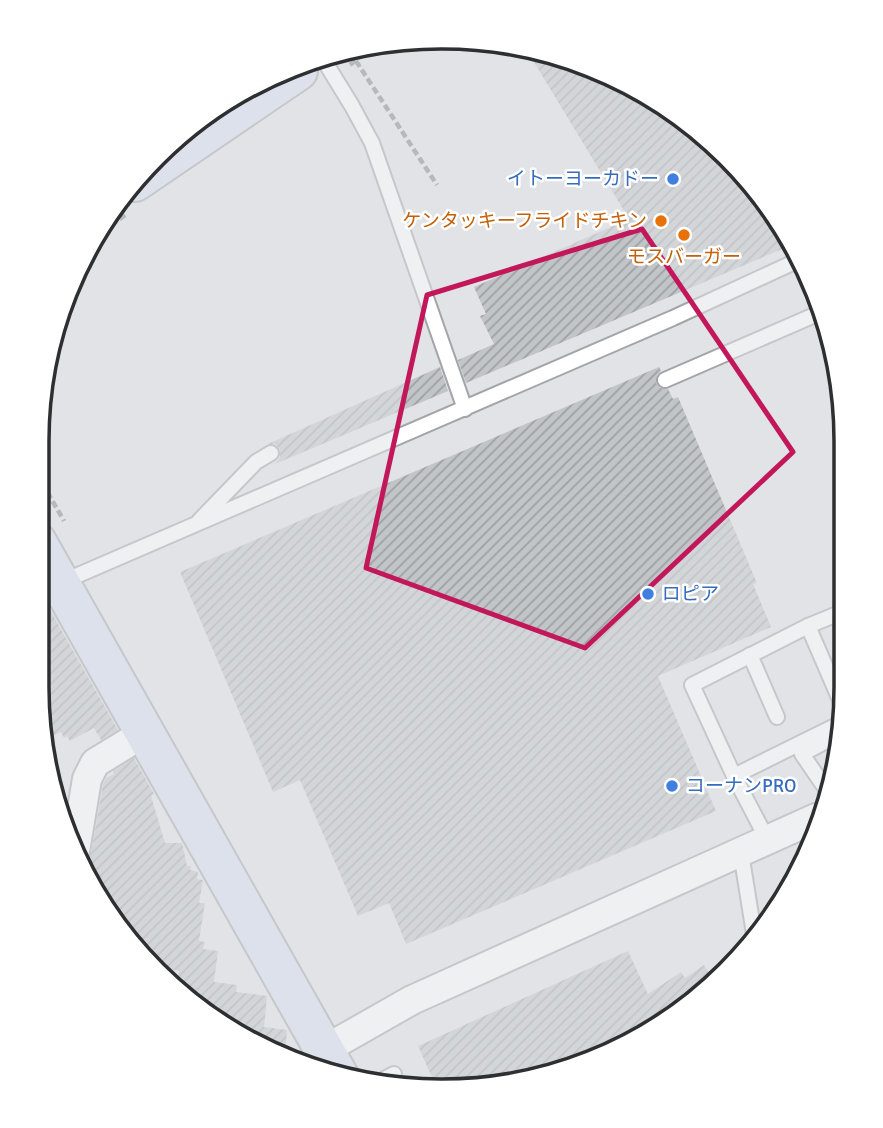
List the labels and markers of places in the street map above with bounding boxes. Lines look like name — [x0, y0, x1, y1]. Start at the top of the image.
place label: イトーヨーカドー — [507, 167, 659, 191]
marker: イトーヨーカドー — [665, 171, 681, 187]
place label: ケンタッキーフライドチキン — [402, 209, 647, 233]
marker: ケンタッキーフライドチキン — [653, 213, 669, 229]
marker: モスバーガー — [676, 227, 692, 243]
place label: モスバーガー — [627, 245, 741, 269]
place label: ロピア — [662, 582, 719, 606]
marker: ロピア — [640, 586, 656, 602]
place label: コーナンPRO — [686, 774, 796, 798]
marker: コーナンPRO — [664, 778, 680, 794]

